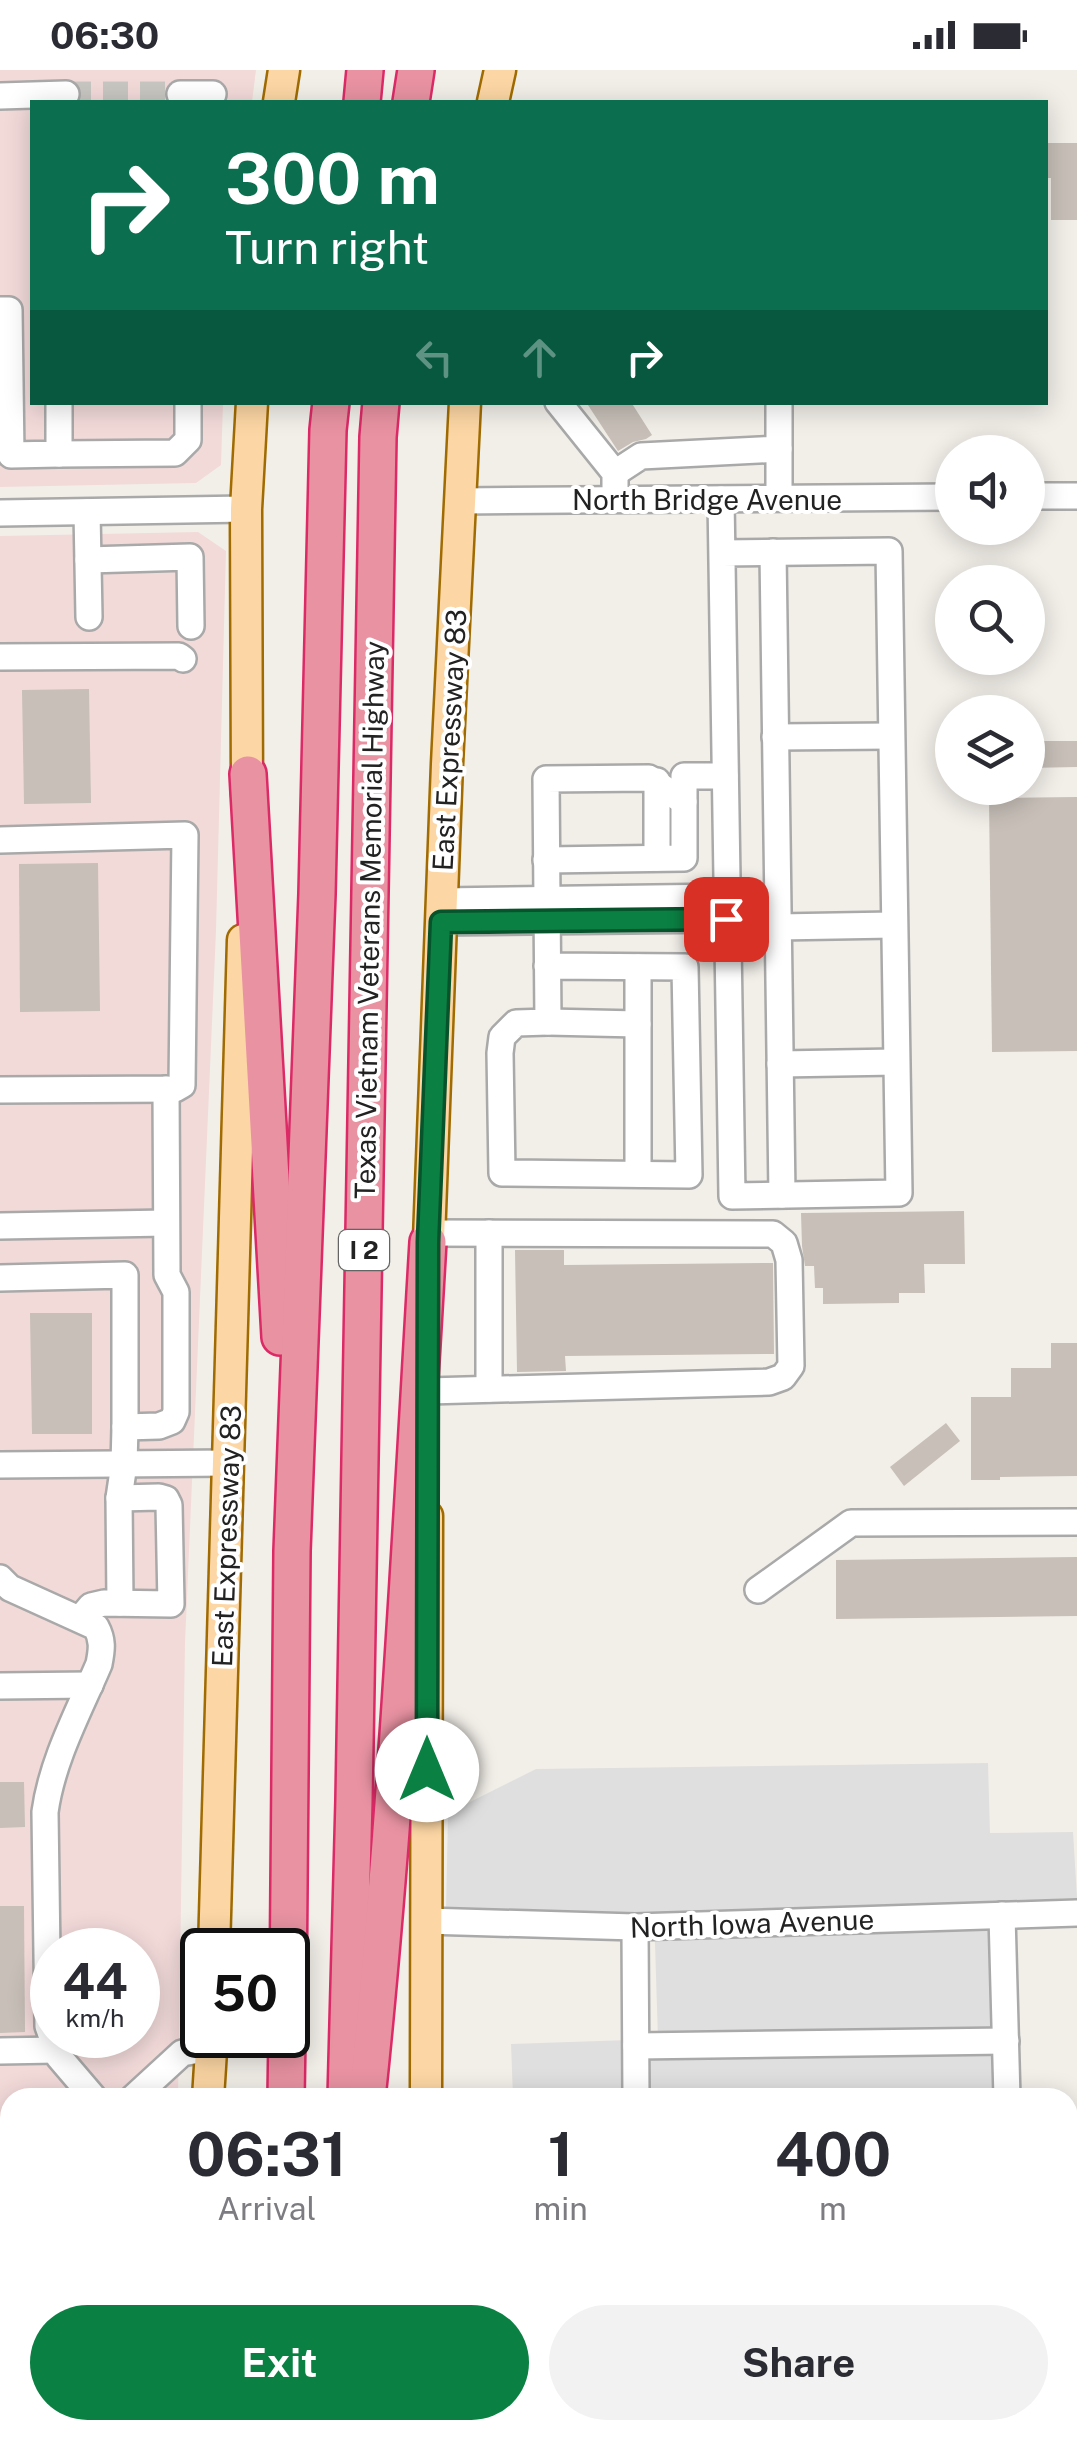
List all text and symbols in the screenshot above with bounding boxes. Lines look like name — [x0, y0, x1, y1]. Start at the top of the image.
text: 06:30 — [50, 13, 159, 58]
text: 300 m — [225, 137, 440, 220]
icon: right — [60, 140, 190, 270]
text: Turn right — [225, 221, 429, 274]
icon: left — [407, 330, 462, 385]
icon: ahead — [512, 330, 567, 385]
icon: right — [617, 330, 672, 385]
map controls — [935, 435, 1045, 805]
button: sound — [935, 435, 1045, 545]
street label: North Bridge Avenue — [572, 483, 842, 516]
button: search — [935, 565, 1045, 675]
street label: East Expressway 83 — [426, 608, 472, 872]
street label: Texas Vietnam Veterans Memorial Highway — [348, 641, 390, 1199]
button: layers — [935, 695, 1045, 805]
pin — [684, 877, 769, 962]
icon: arrive — [699, 892, 754, 947]
road number: I 2 — [339, 1230, 389, 1270]
street label: East Expressway 83 — [205, 1404, 247, 1668]
position arrow — [375, 1718, 479, 1822]
street label: North Iowa Avenue — [629, 1902, 875, 1944]
speed limit sign: 50 — [180, 1928, 310, 2058]
text: 44 — [62, 1951, 128, 2010]
text: km/h — [66, 2003, 124, 2033]
text: 06:31 — [187, 2119, 347, 2190]
text: 1 — [548, 2119, 574, 2190]
text: 400 — [775, 2119, 891, 2190]
text: Arrival — [217, 2190, 316, 2227]
text: min — [534, 2190, 588, 2227]
text: m — [819, 2190, 847, 2227]
button: Exit — [30, 2305, 529, 2420]
button: Share — [549, 2305, 1048, 2420]

